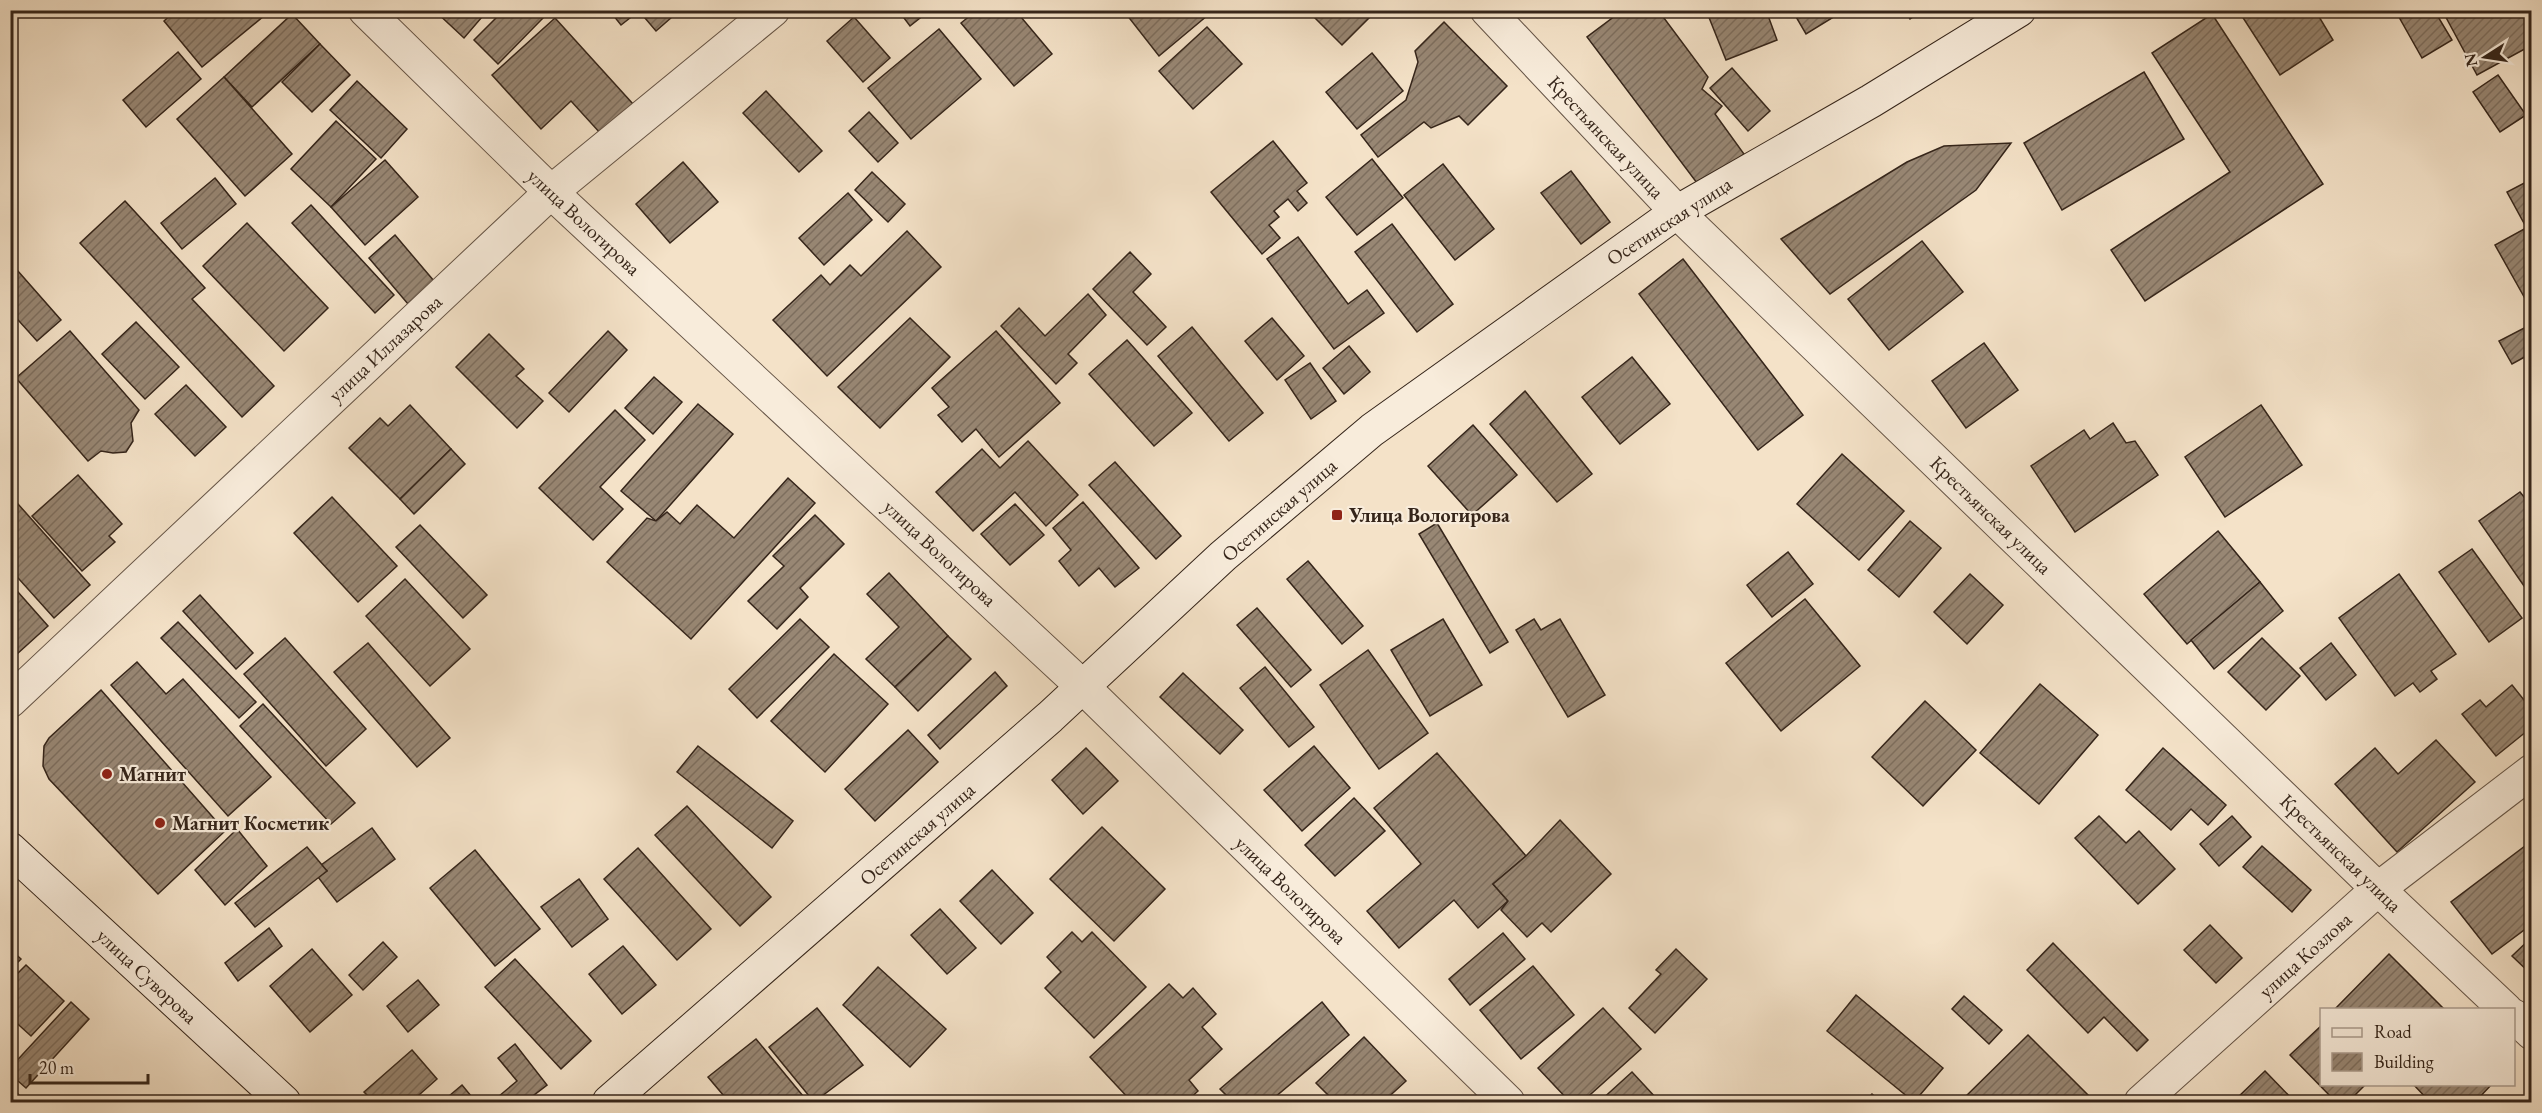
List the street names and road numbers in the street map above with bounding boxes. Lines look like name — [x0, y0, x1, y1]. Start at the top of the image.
street label: Крестьянская улица — [1542, 70, 1670, 204]
street label: улица Вологирова — [522, 163, 646, 281]
street label: Осетинская улица — [1601, 171, 1737, 271]
street label: улица Иллазарова — [323, 289, 447, 407]
street label: Крестьянская улица — [1925, 450, 2057, 580]
street label: Осетинская улица — [1216, 453, 1342, 567]
street label: улица Вологирова — [878, 494, 1002, 612]
street label: Осетинская улица — [854, 777, 980, 891]
street label: Крестьянская улица — [2275, 788, 2407, 918]
street label: улица Вологирова — [1230, 830, 1352, 950]
street label: улица Козлова — [2253, 906, 2357, 1004]
street label: улица Суворова — [91, 923, 203, 1029]

